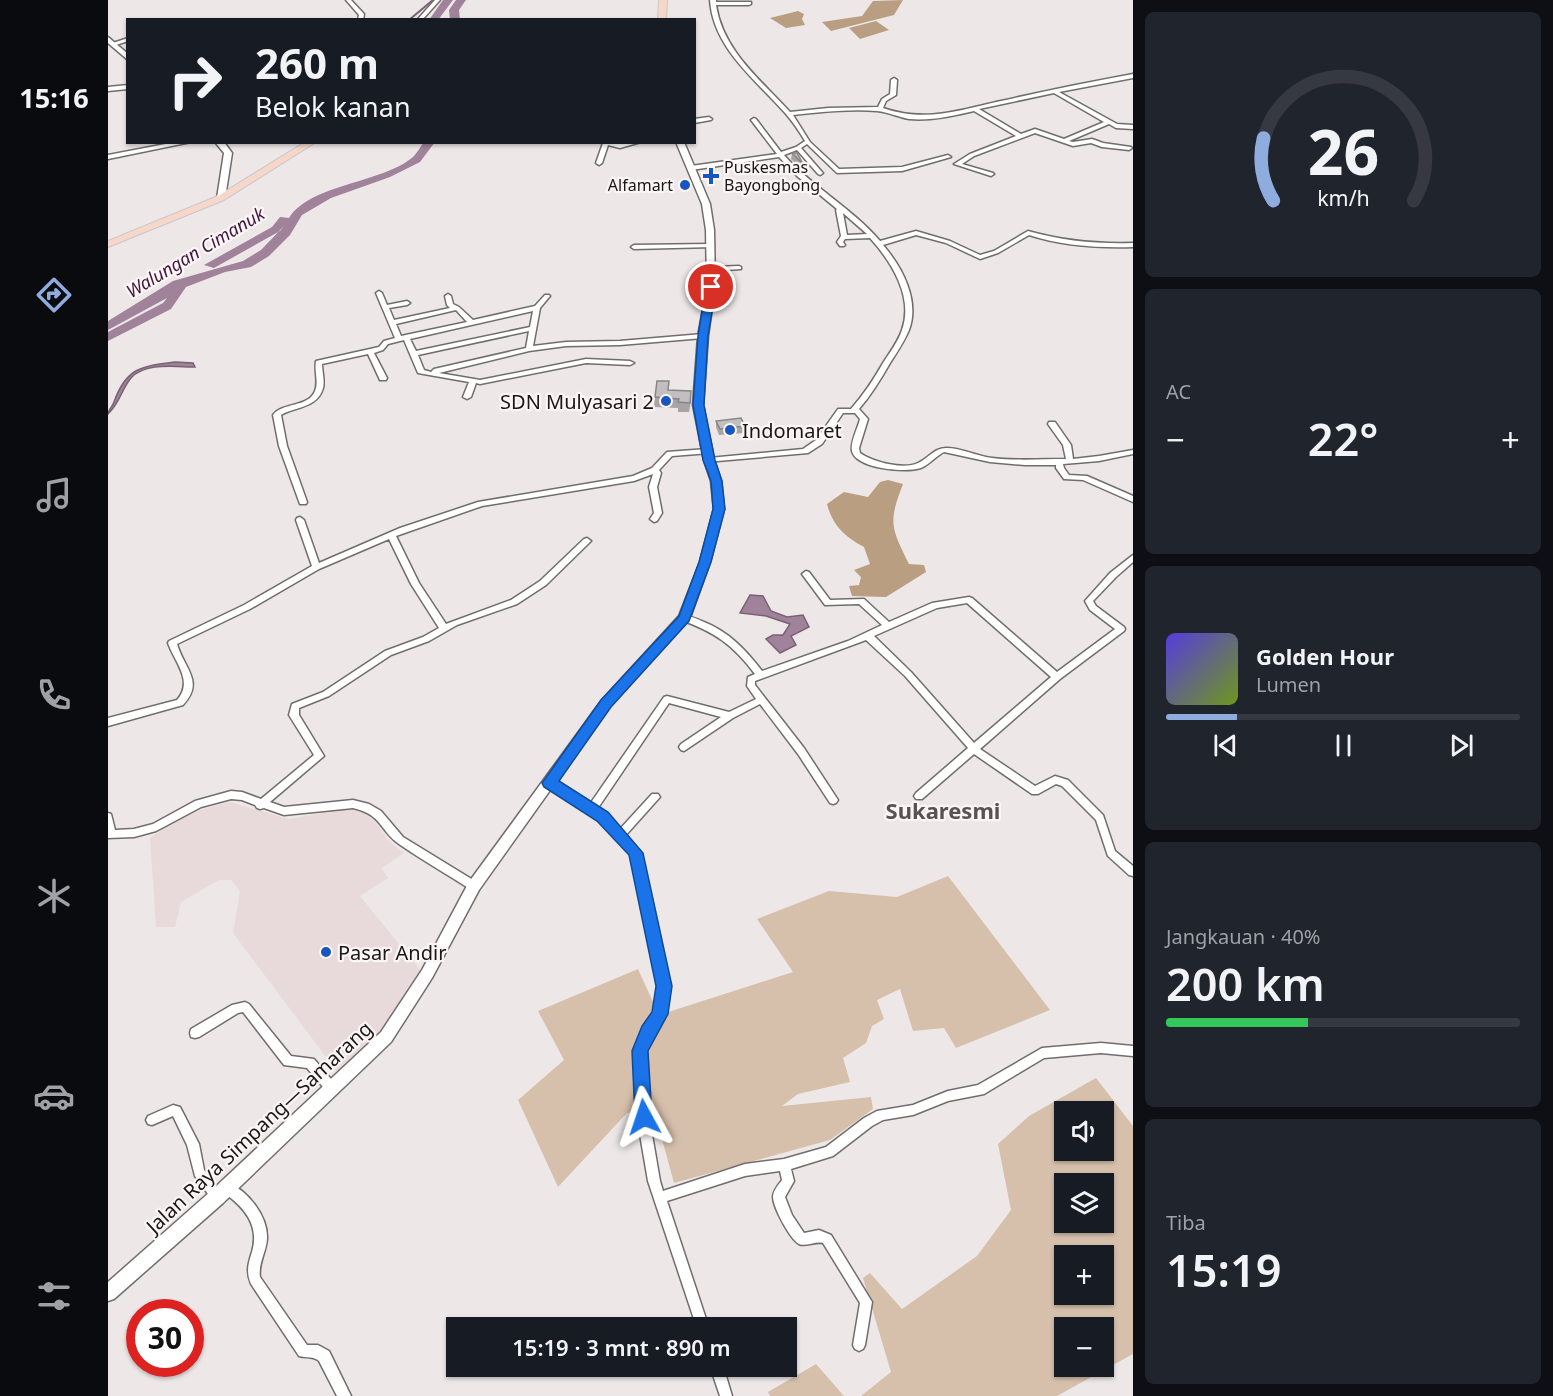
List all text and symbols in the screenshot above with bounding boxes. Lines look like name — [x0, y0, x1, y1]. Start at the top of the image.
text: 260 m — [255, 34, 379, 91]
icon: right — [156, 42, 234, 120]
text: 15:16 — [19, 79, 89, 116]
text: Belok kanan — [255, 88, 411, 125]
text: 26 — [1307, 109, 1379, 194]
place label: Puskesmas Bayongbong — [724, 156, 820, 196]
marker: Puskesmas Bayongbong — [702, 167, 720, 185]
place label: Alfamart — [608, 174, 673, 196]
marker: Alfamart — [678, 178, 692, 192]
text: km/h — [1317, 184, 1369, 213]
water label: Walungan Cimanuk — [121, 201, 270, 303]
pin — [685, 261, 736, 312]
icon: arrive — [694, 270, 727, 303]
icon: directions — [33, 274, 75, 316]
text: AC — [1166, 378, 1191, 405]
place label: SDN Mulyasari 2 — [500, 388, 654, 415]
marker: SDN Mulyasari 2 — [659, 394, 673, 408]
text: 22° — [1308, 408, 1378, 469]
place label: Indomaret — [742, 417, 842, 444]
text: − — [1166, 417, 1185, 462]
text: + — [1501, 417, 1520, 462]
marker: Indomaret — [723, 423, 737, 437]
icon: music — [33, 474, 75, 516]
text: Golden Hour — [1256, 641, 1394, 671]
text: Lumen — [1256, 671, 1321, 698]
icon: phone — [33, 674, 75, 716]
icon: previous — [1209, 729, 1242, 762]
icon: pause — [1327, 729, 1360, 762]
icon: next — [1445, 729, 1478, 762]
district label: Sukaresmi — [886, 795, 1000, 825]
icon: climate — [33, 875, 75, 917]
text: Jangkauan · 40% — [1166, 923, 1320, 950]
place label: Pasar Andir — [338, 939, 446, 966]
marker: Pasar Andir — [319, 945, 333, 959]
text: 200 km — [1166, 953, 1325, 1014]
street label: Jalan Raya Simpang—Samarang — [139, 1015, 378, 1240]
icon: car — [33, 1075, 75, 1117]
position arrow — [612, 1085, 676, 1149]
map controls — [1054, 1101, 1114, 1377]
button: sound — [1054, 1101, 1114, 1161]
button: layers — [1054, 1173, 1114, 1233]
text: Tiba — [1166, 1209, 1206, 1236]
text: 15:19 — [1166, 1239, 1281, 1300]
button: + — [1054, 1245, 1114, 1305]
icon: filters — [33, 1275, 75, 1317]
speed limit sign: 30 — [126, 1299, 204, 1377]
button: − — [1054, 1317, 1114, 1377]
text: 15:19 · 3 mnt · 890 m — [512, 1332, 731, 1362]

